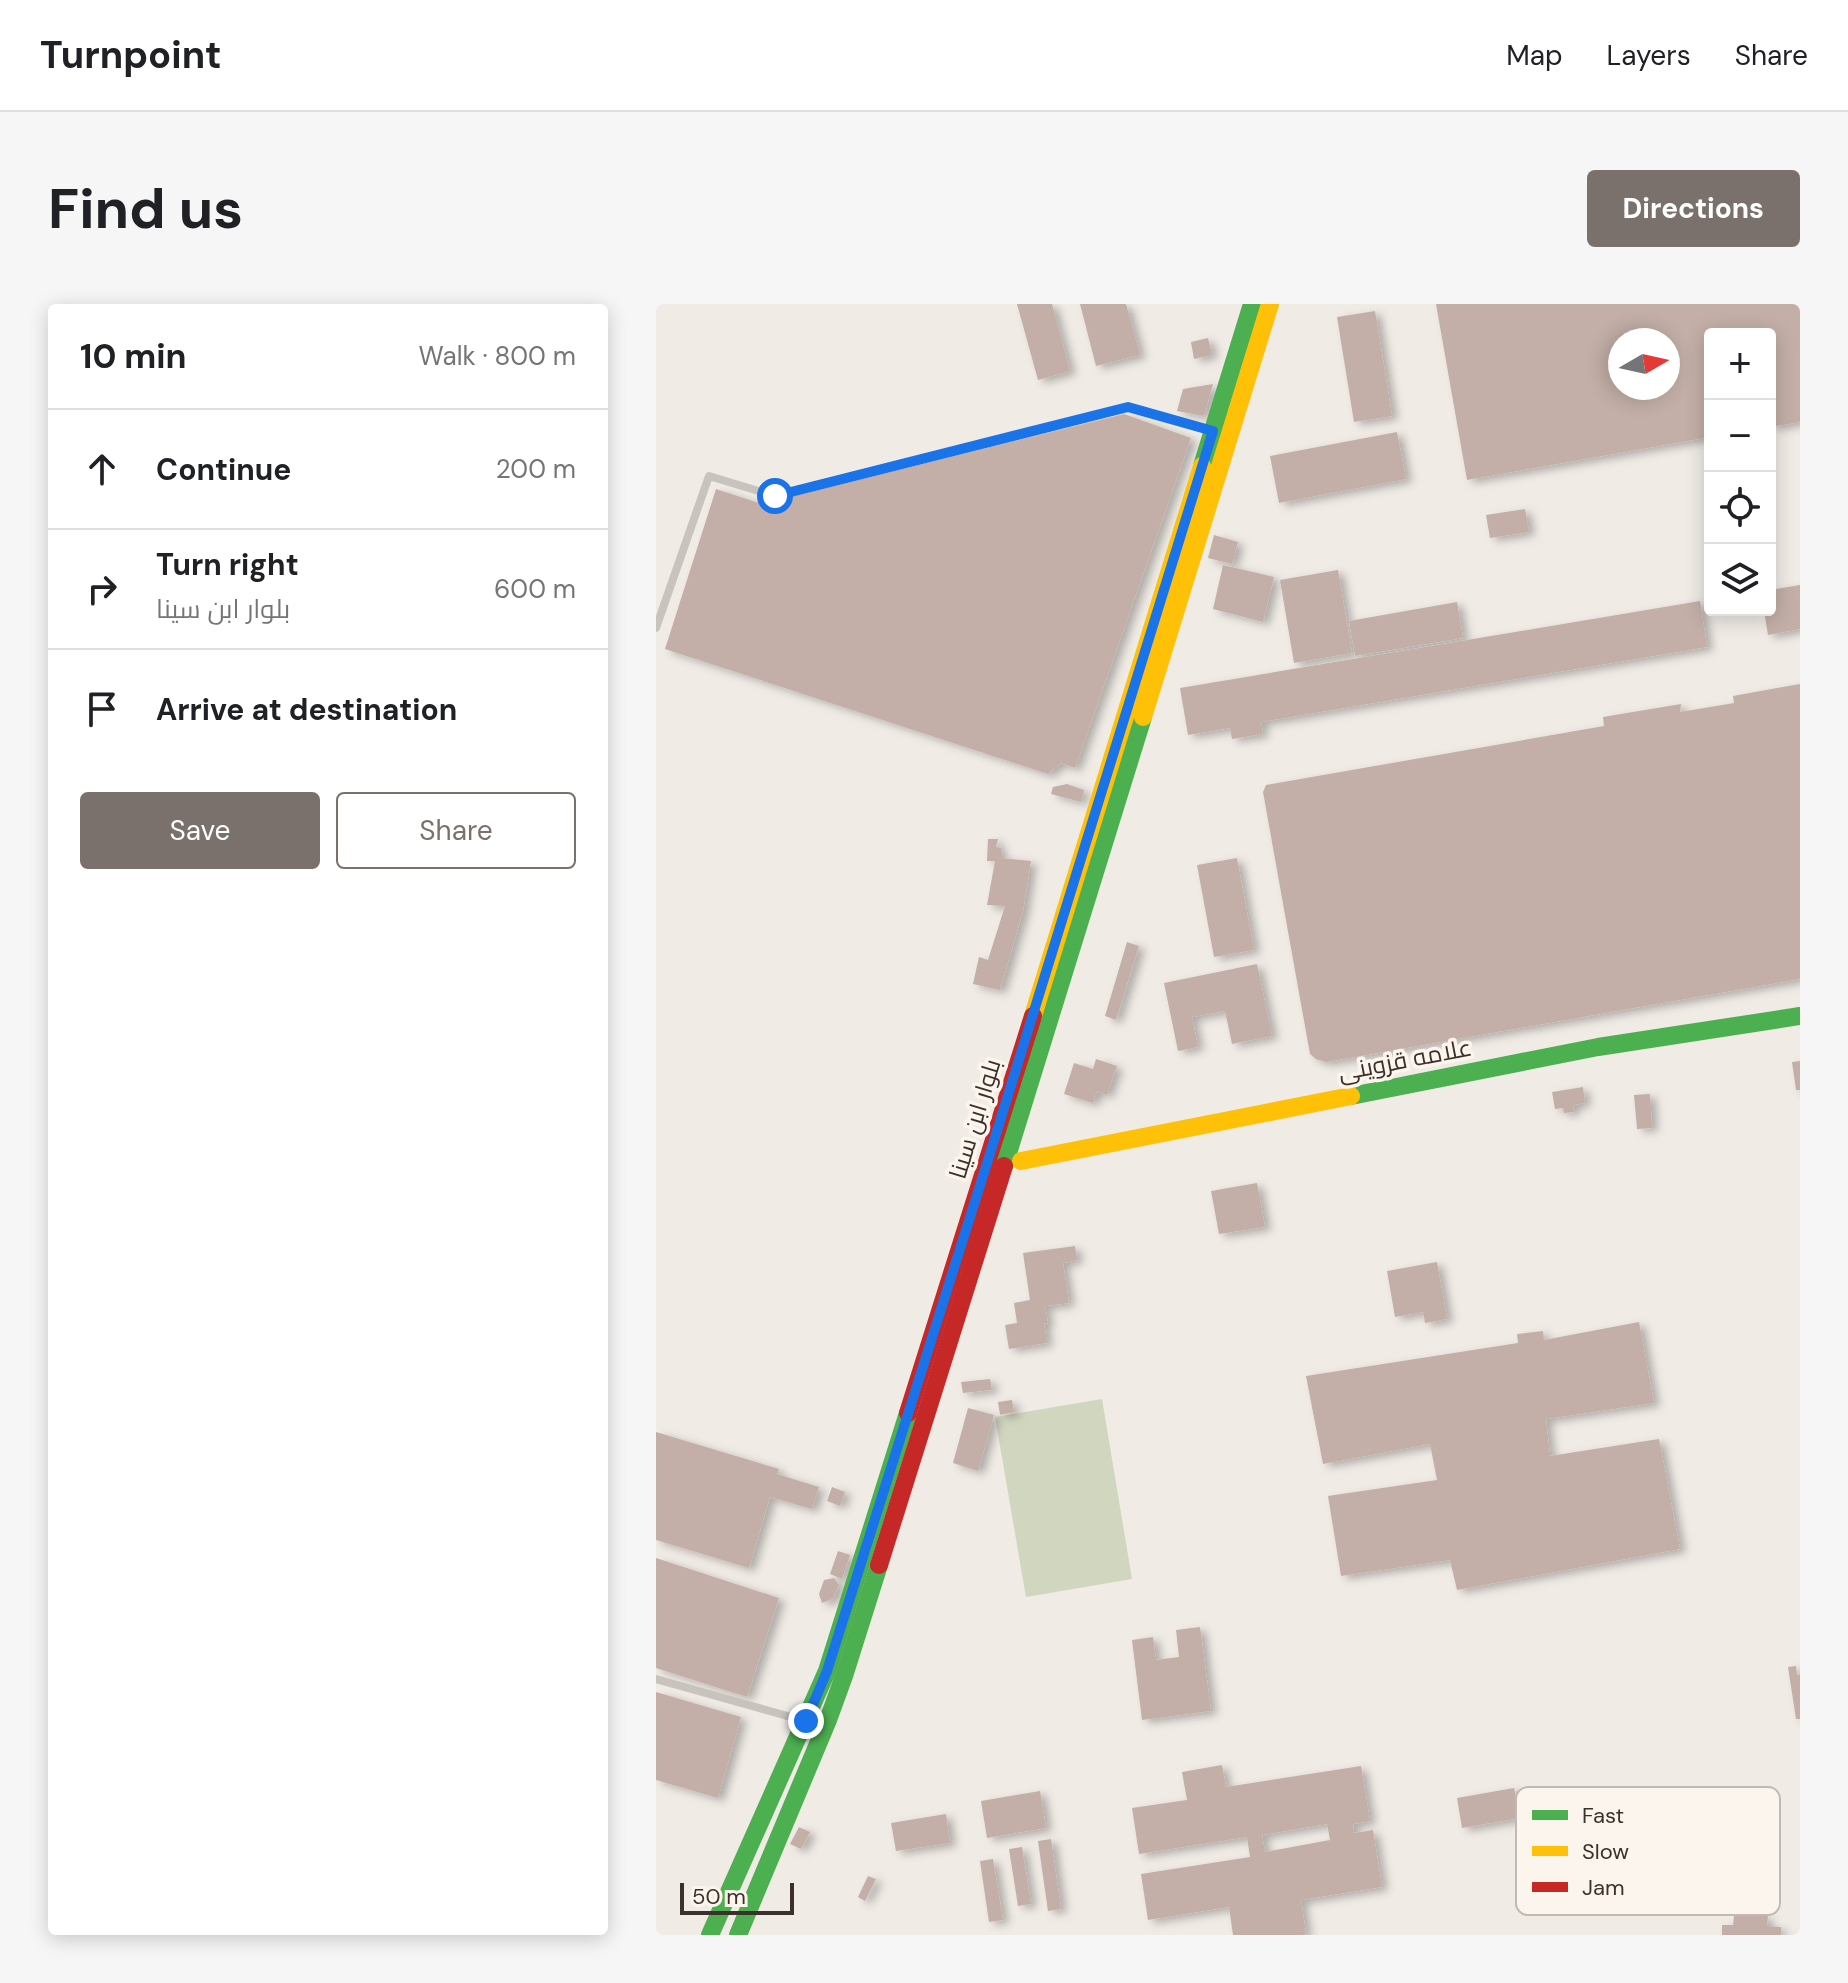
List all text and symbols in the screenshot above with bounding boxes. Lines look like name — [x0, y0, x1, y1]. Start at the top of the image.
text: Turnpoint — [40, 30, 222, 80]
text: Map — [1506, 37, 1563, 74]
text: Layers — [1607, 37, 1691, 74]
text: Share — [1735, 37, 1808, 74]
button: Directions — [1587, 170, 1800, 247]
text: Find us — [48, 172, 243, 245]
north arrow — [1608, 328, 1680, 400]
map controls — [1704, 328, 1776, 616]
button: + — [1704, 328, 1776, 400]
text: 10 min — [80, 334, 187, 379]
text: Walk · 800 m — [419, 339, 576, 373]
button: − — [1704, 400, 1776, 472]
icon: ahead — [80, 447, 124, 491]
text: Continue — [156, 450, 291, 489]
text: 200 m — [496, 452, 576, 486]
button: locate — [1704, 472, 1776, 544]
route start — [757, 478, 793, 514]
button: layers — [1704, 544, 1776, 616]
text: Turn right — [156, 545, 299, 584]
icon: right — [80, 567, 124, 611]
text: 600 m — [494, 572, 576, 606]
text: بلوار ابن سینا — [156, 592, 290, 626]
icon: arrive — [80, 687, 124, 731]
text: Arrive at destination — [156, 690, 457, 729]
button: Save — [80, 792, 320, 869]
button: Share — [336, 792, 576, 869]
street label: علامه قزوینی — [1335, 1031, 1474, 1088]
street label: بلوار ابن سینا — [942, 1055, 1007, 1183]
route end — [788, 1703, 824, 1739]
legend — [1516, 1787, 1780, 1915]
text: Fast — [1582, 1801, 1624, 1830]
text: Slow — [1582, 1837, 1629, 1866]
text: Jam — [1582, 1873, 1625, 1902]
scale bar — [680, 1879, 794, 1915]
text: 50 m — [692, 1882, 746, 1911]

